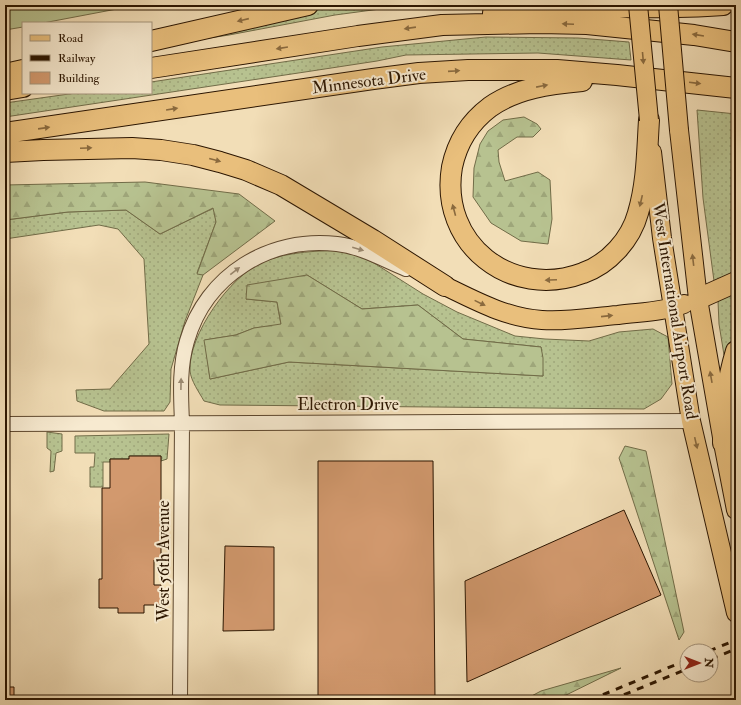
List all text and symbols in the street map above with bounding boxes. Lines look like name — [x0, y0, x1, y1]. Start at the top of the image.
one-way arrow — [237, 17, 249, 23]
one-way arrow — [561, 21, 574, 27]
legend — [22, 22, 152, 94]
one-way arrow — [404, 25, 416, 31]
text: Road — [58, 31, 83, 46]
one-way arrow — [691, 32, 704, 38]
one-way arrow — [276, 45, 288, 51]
text: Railway — [58, 51, 96, 66]
one-way arrow — [640, 52, 646, 64]
street label: Minnesota Drive — [311, 64, 427, 98]
one-way arrow — [448, 67, 460, 74]
text: Building — [58, 71, 101, 86]
one-way arrow — [689, 80, 701, 86]
one-way arrow — [536, 83, 549, 89]
one-way arrow — [166, 106, 178, 112]
one-way arrow — [38, 125, 50, 131]
one-way arrow — [80, 145, 92, 152]
one-way arrow — [208, 158, 221, 164]
one-way arrow — [638, 194, 644, 207]
street label: West International Airport Road — [646, 200, 703, 422]
one-way arrow — [451, 204, 457, 216]
one-way arrow — [353, 246, 365, 252]
one-way arrow — [690, 254, 696, 267]
one-way arrow — [230, 267, 241, 275]
one-way arrow — [545, 277, 557, 284]
one-way arrow — [474, 300, 485, 306]
one-way arrow — [601, 313, 613, 319]
one-way arrow — [708, 371, 714, 384]
one-way arrow — [178, 377, 184, 390]
street label: Electron Drive — [297, 394, 399, 415]
one-way arrow — [694, 437, 700, 449]
street label: West 56th Avenue — [153, 500, 174, 623]
north arrow — [679, 643, 719, 683]
text: N — [702, 657, 715, 669]

